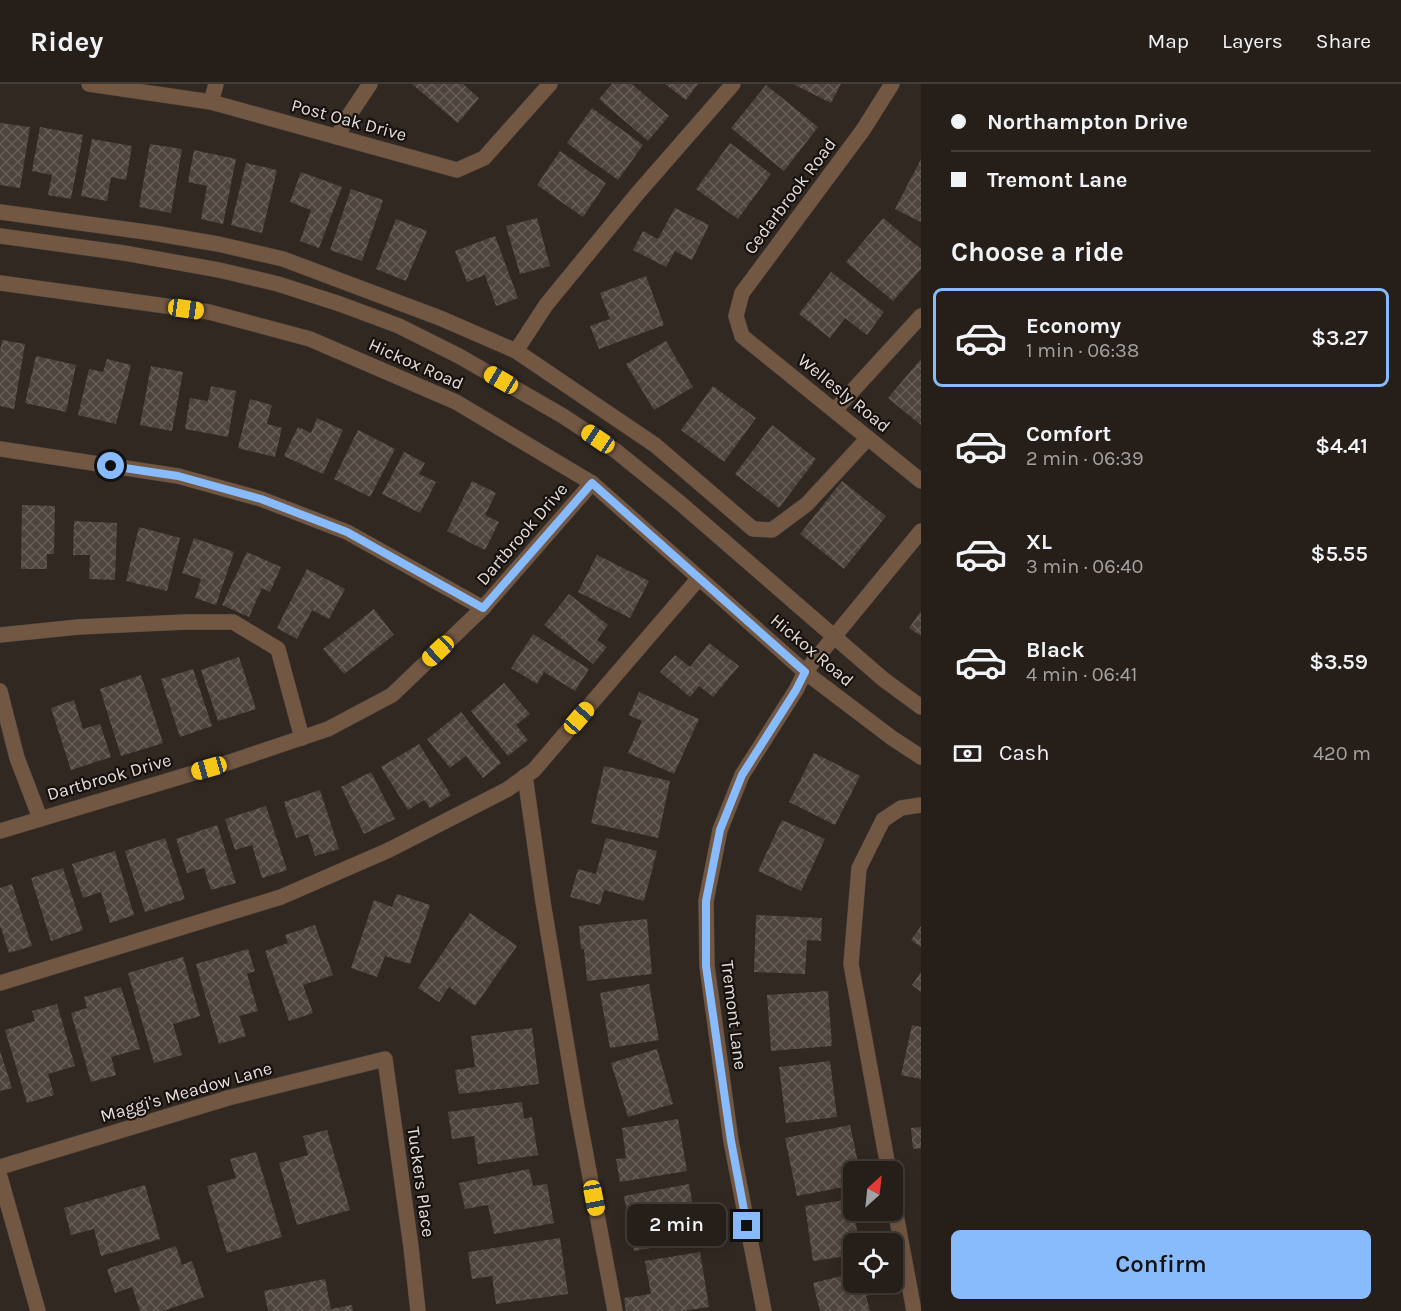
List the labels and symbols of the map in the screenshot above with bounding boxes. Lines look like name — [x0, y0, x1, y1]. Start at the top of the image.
street label: Post Oak Drive — [289, 94, 409, 146]
street label: Cedarbrook Road — [739, 133, 841, 259]
car — [167, 298, 205, 320]
street label: Hickox Road — [365, 333, 467, 395]
street label: Wellesly Road — [793, 349, 895, 437]
car — [481, 363, 521, 397]
car — [578, 421, 618, 457]
route start — [97, 452, 124, 479]
street label: Dartbrook Drive — [472, 478, 572, 590]
street label: Hickox Road — [766, 609, 858, 691]
car — [419, 632, 457, 670]
car — [560, 699, 598, 737]
street label: Dartbrook Drive — [44, 749, 174, 805]
car — [189, 754, 229, 782]
street label: Tremont Lane — [716, 959, 752, 1071]
street label: Maggi's Meadow Lane — [98, 1057, 274, 1127]
street label: Tuckers Place — [402, 1125, 440, 1239]
north arrow — [843, 1161, 903, 1221]
car — [582, 1179, 606, 1217]
callout: 2 min — [627, 1205, 726, 1247]
route end — [733, 1212, 760, 1239]

